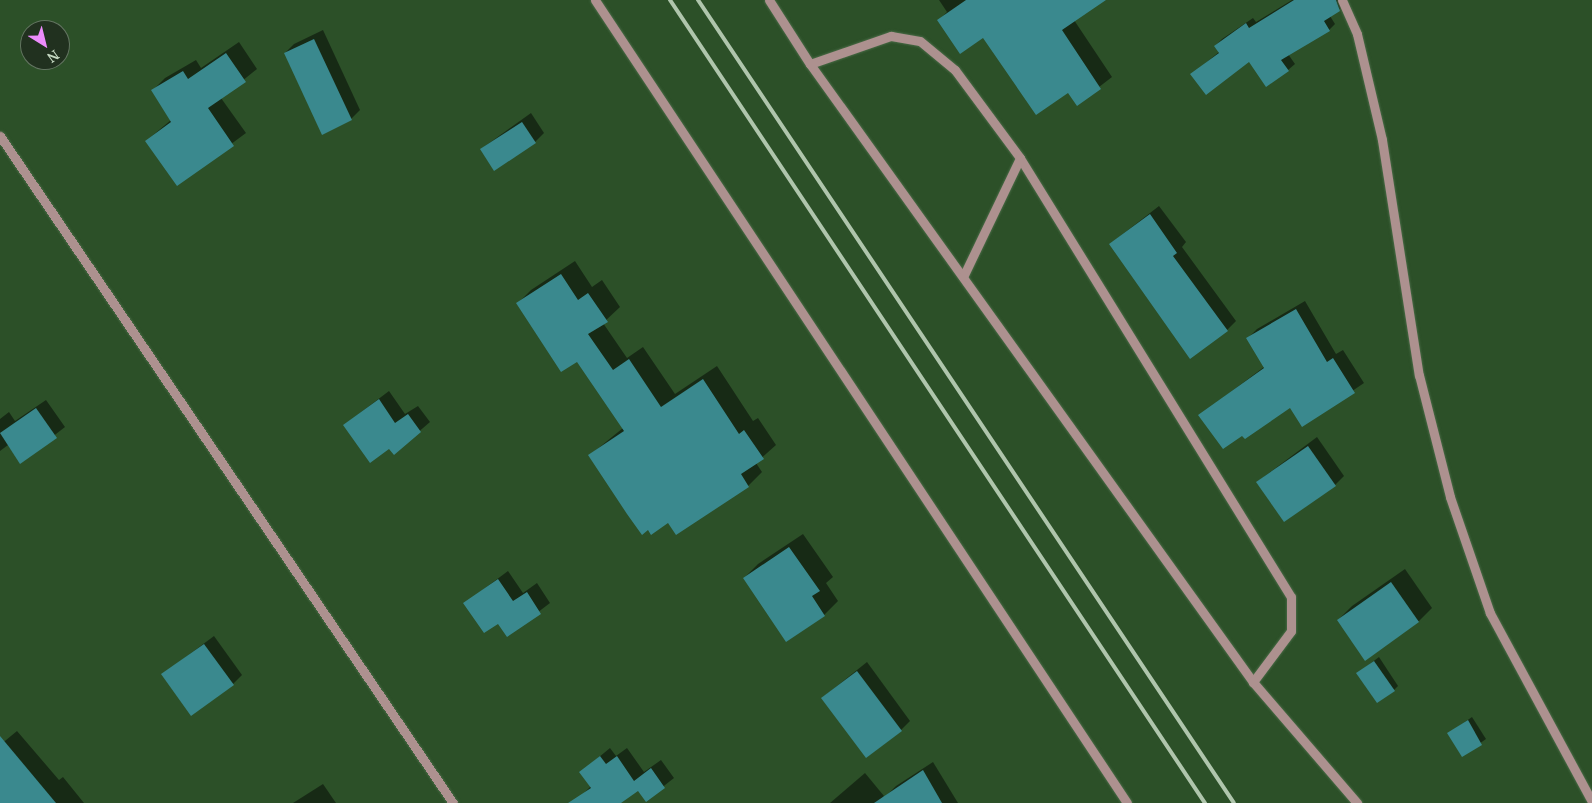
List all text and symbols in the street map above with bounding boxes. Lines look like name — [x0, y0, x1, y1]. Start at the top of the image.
north arrow — [20, 20, 70, 70]
text: N — [44, 46, 63, 68]

